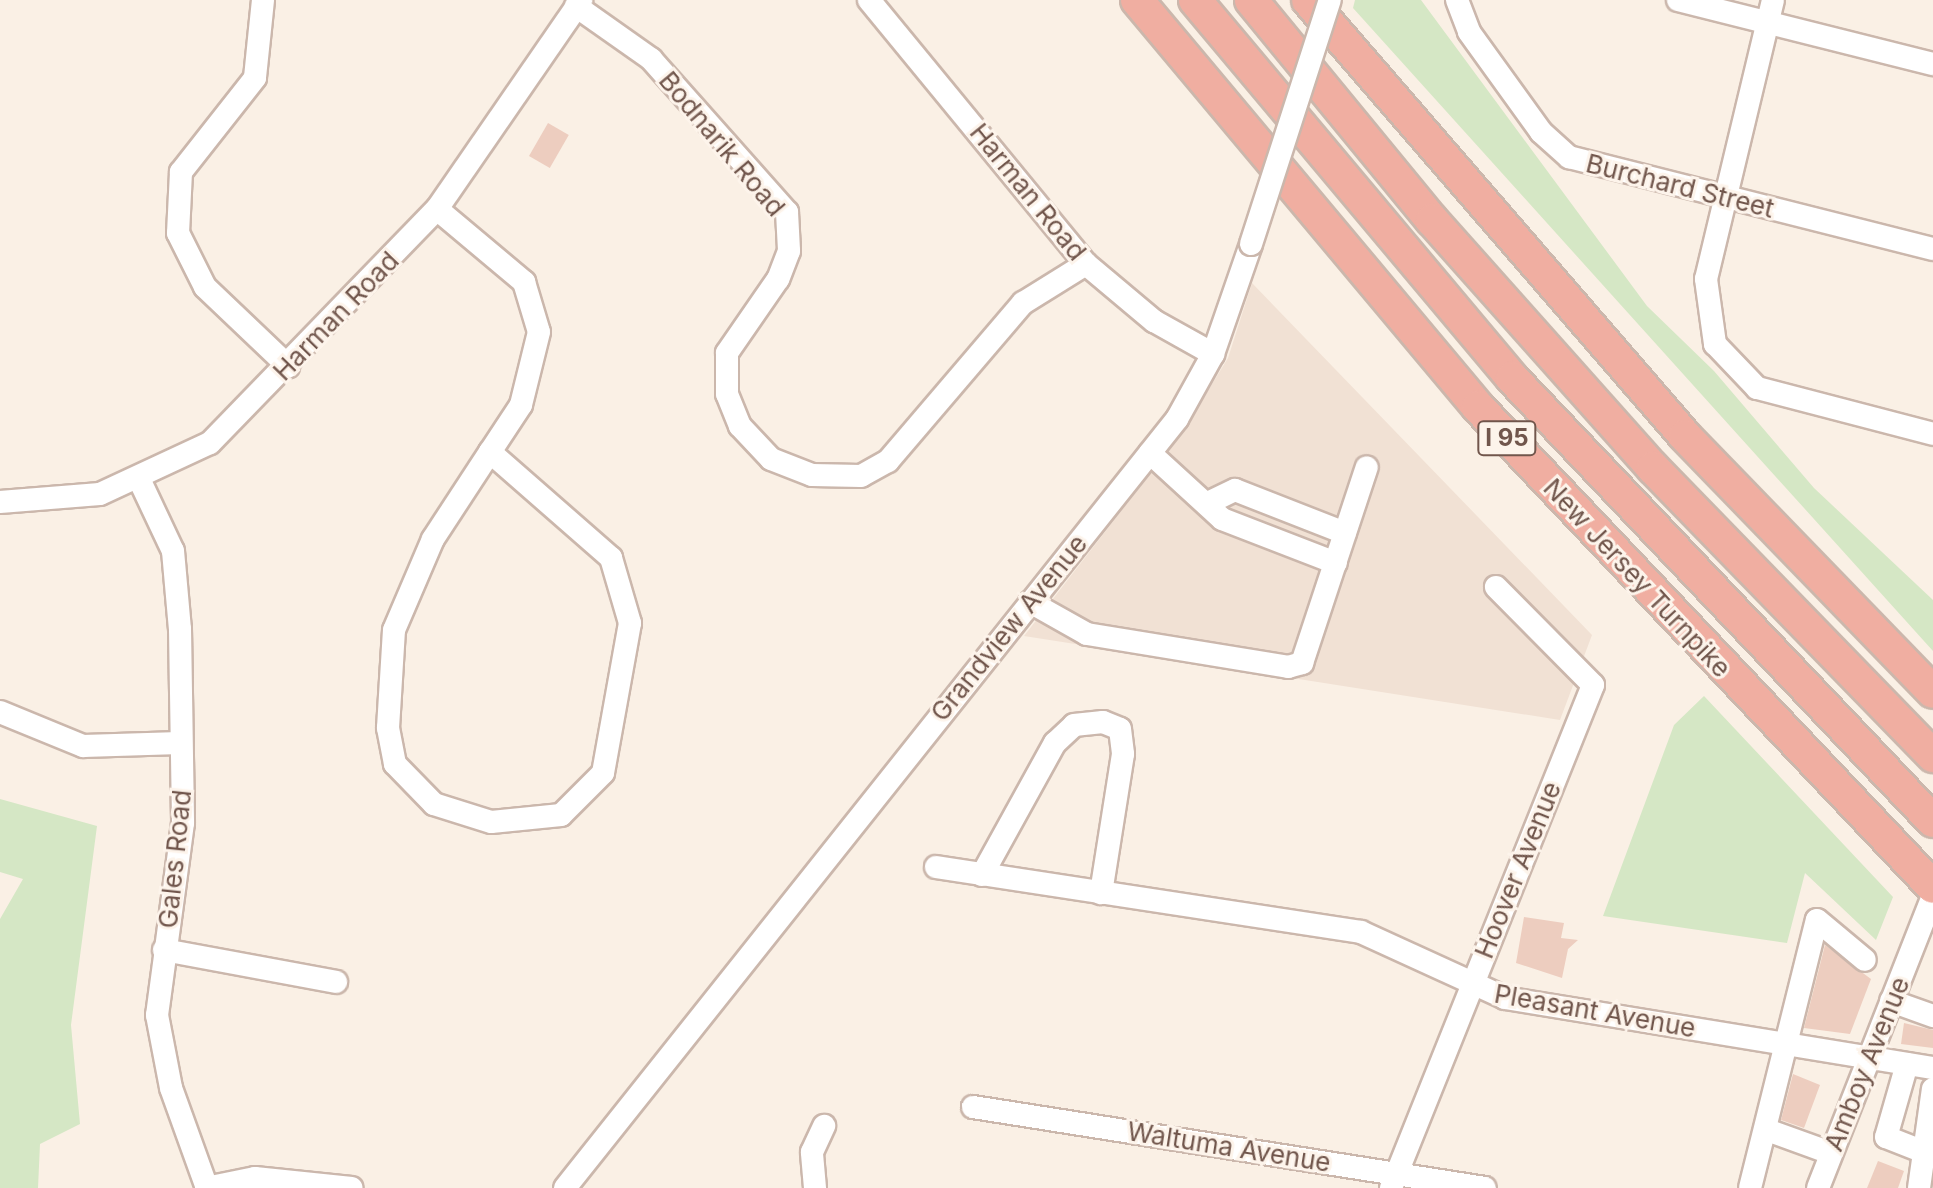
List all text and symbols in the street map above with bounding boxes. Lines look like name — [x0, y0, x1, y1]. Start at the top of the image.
street label: Bodnarik Road — [652, 65, 792, 223]
street label: Harman Road — [963, 117, 1093, 267]
street label: Burchard Street — [1583, 148, 1777, 224]
street label: Harman Road — [267, 245, 405, 387]
road number: I 95 — [1477, 418, 1537, 458]
street label: New Jersey Turnpike — [1537, 472, 1737, 684]
street label: Grandview Avenue — [924, 529, 1094, 727]
street label: Hoover Avenue — [1468, 777, 1568, 963]
street label: Gales Road — [152, 788, 198, 930]
street label: Amboy Avenue — [1818, 972, 1916, 1156]
street label: Pleasant Avenue — [1492, 978, 1698, 1044]
street label: Waltuma Avenue — [1125, 1116, 1333, 1178]

